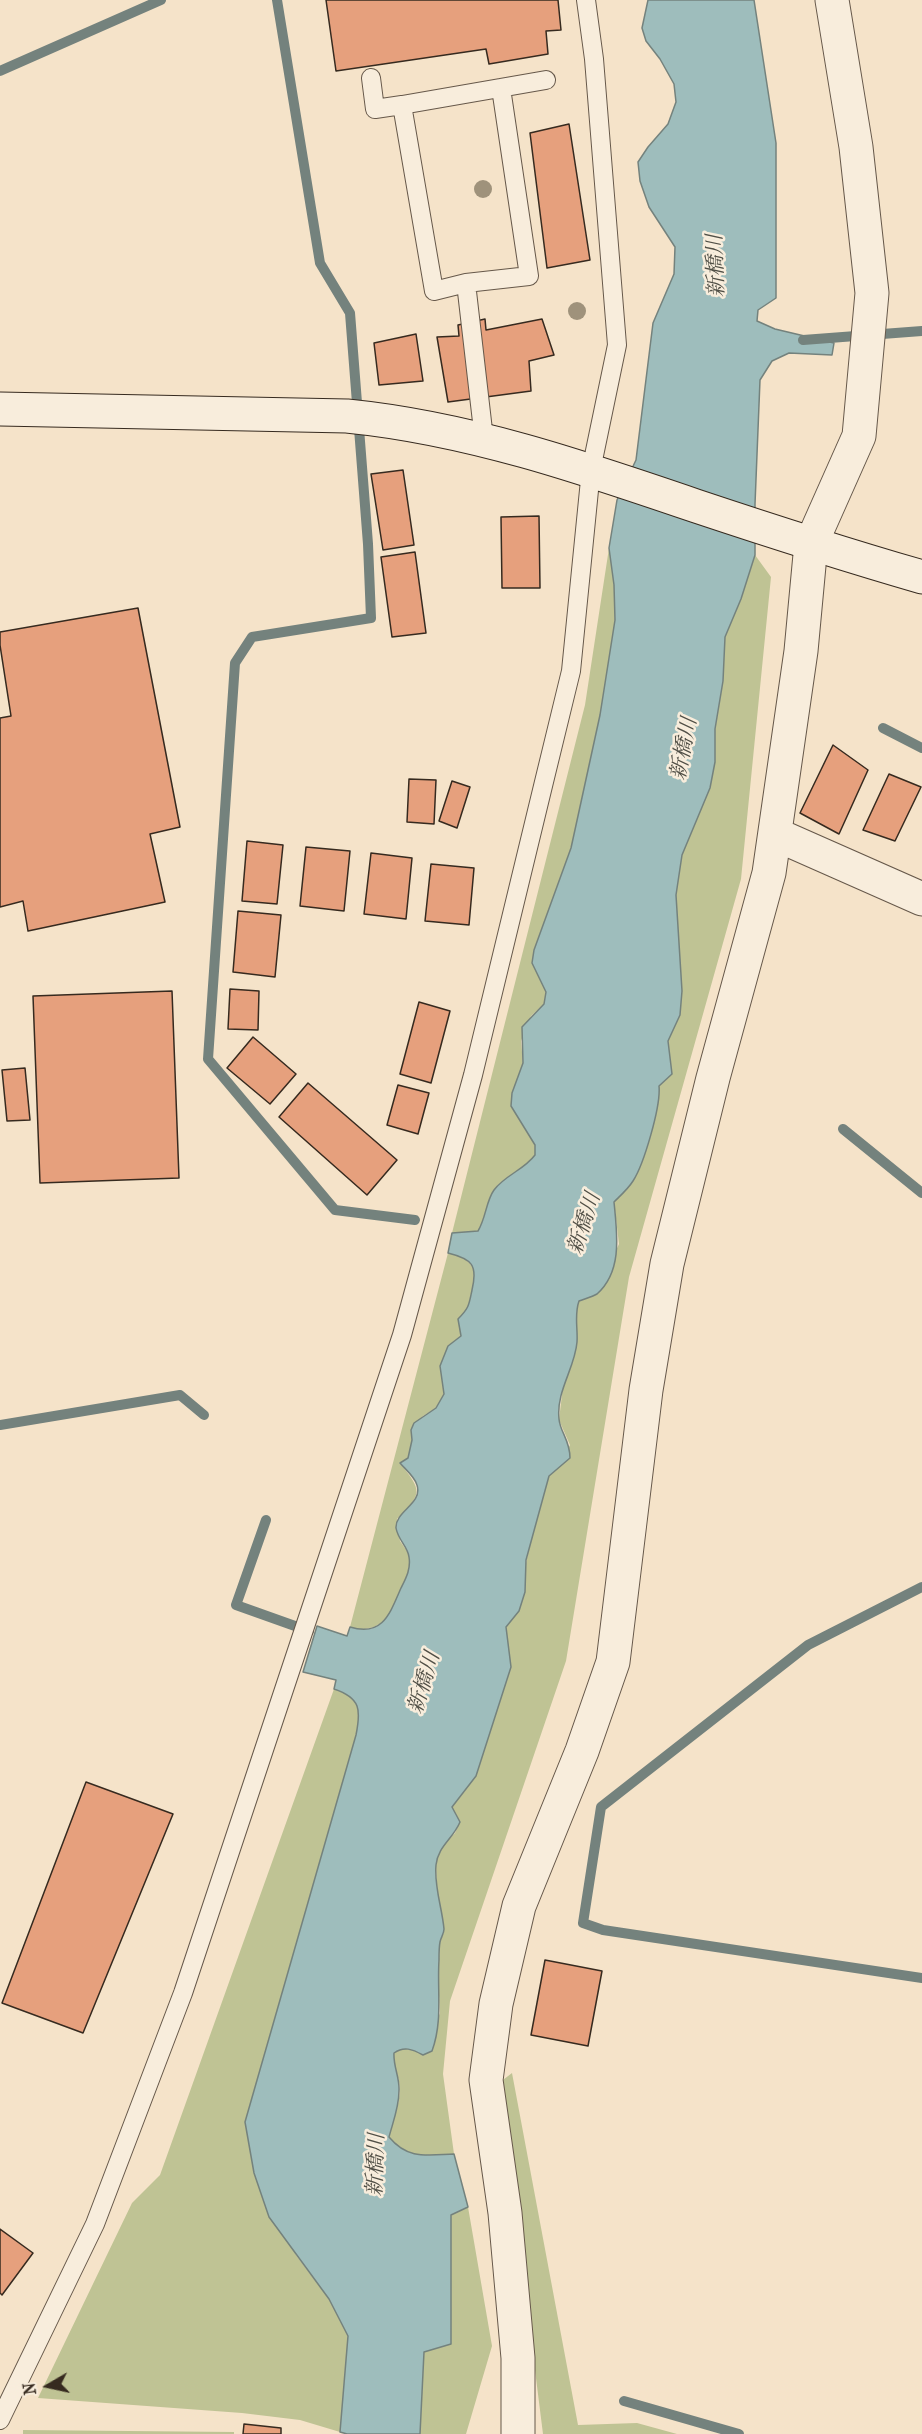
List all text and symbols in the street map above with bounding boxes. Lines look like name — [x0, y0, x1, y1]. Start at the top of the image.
water label: 新橋川 — [703, 234, 731, 298]
water label: 新橋川 — [667, 716, 703, 782]
water label: 新橋川 — [563, 1190, 607, 1258]
water label: 新橋川 — [404, 1649, 446, 1717]
water label: 新橋川 — [363, 2133, 391, 2197]
north arrow — [18, 2356, 78, 2416]
text: N — [19, 2381, 40, 2396]

